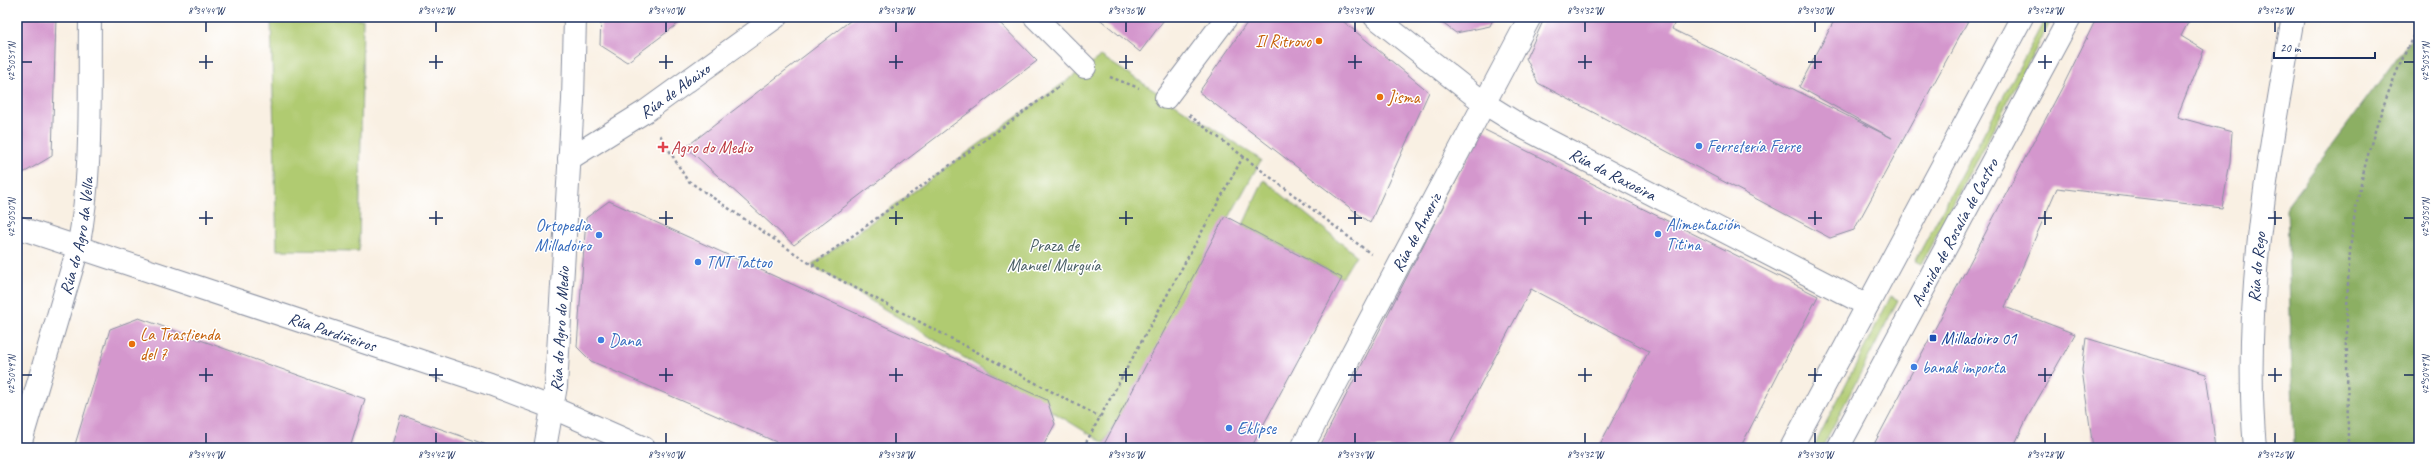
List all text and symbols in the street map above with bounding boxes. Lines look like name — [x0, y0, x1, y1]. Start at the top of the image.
text: 8°34'44"W — [188, 4, 226, 17]
text: 8°34'42"W — [418, 4, 456, 17]
text: 8°34'40"W — [648, 4, 686, 17]
text: 8°34'38"W — [878, 4, 916, 17]
text: 8°34'36"W — [1108, 4, 1146, 17]
text: 8°34'34"W — [1337, 4, 1375, 17]
text: 8°34'32"W — [1567, 4, 1605, 17]
text: 8°34'30"W — [1797, 4, 1835, 17]
text: 8°34'28"W — [2027, 4, 2065, 17]
text: 8°34'26"W — [2257, 4, 2295, 17]
place label: Il Ritrovo — [1255, 31, 1312, 52]
scale bar — [2274, 34, 2375, 60]
marker: Il Ritrovo — [1314, 36, 1324, 46]
text: 42°50'51"N — [5, 40, 18, 82]
text: 20 m — [2280, 40, 2302, 56]
text: 42°50'51"N — [2419, 40, 2432, 82]
street label: Rúa de Abaixo — [636, 57, 715, 123]
place label: Jisma — [1387, 87, 1421, 108]
marker: Jisma — [1375, 92, 1385, 102]
place label: Ferretería Ferre — [1707, 136, 1802, 157]
place label: Agro do Medio — [671, 137, 754, 158]
marker: Ferretería Ferre — [1694, 141, 1704, 151]
marker: Agro do Medio — [658, 142, 668, 152]
street label: Rúa da Raxoeira — [1566, 143, 1661, 206]
street label: Avenida de Rosalía de Castro — [1906, 154, 2003, 310]
street label: Rúa do Agro da Vella — [54, 175, 98, 297]
street label: Rúa de Anxeriz — [1387, 188, 1446, 275]
text: 42°50'50"N — [5, 196, 18, 238]
text: 42°50'50"N — [2419, 196, 2432, 238]
place label: Alimentación Titina — [1666, 214, 1741, 255]
place label: Ortopedia Milladoiro — [535, 215, 593, 256]
marker: Alimentación Titina — [1653, 229, 1663, 239]
marker: Ortopedia Milladoiro — [594, 230, 604, 240]
street label: Rúa do Rego — [2243, 230, 2270, 303]
park label: Praza de Manuel Murguía — [1007, 235, 1102, 276]
place label: TNT Tattoo — [706, 252, 773, 273]
marker: TNT Tattoo — [693, 257, 703, 267]
street label: Rúa do Agro do Medio — [545, 265, 574, 393]
street label: Rúa Pardiñeiros — [286, 307, 380, 356]
place label: La Trastienda del 7 — [140, 324, 221, 365]
place label: Milladoiro 01 — [1941, 328, 2018, 349]
place label: Dana — [609, 330, 642, 351]
marker: Milladoiro 01 — [1928, 333, 1938, 343]
marker: Dana — [596, 335, 606, 345]
marker: La Trastienda del 7 — [127, 339, 137, 349]
text: 42°50'49"N — [5, 353, 18, 395]
text: 42°50'49"N — [2419, 353, 2432, 395]
place label: banak importa — [1922, 357, 2006, 378]
marker: banak importa — [1909, 362, 1919, 372]
place label: Eklipse — [1237, 418, 1277, 439]
marker: Eklipse — [1224, 423, 1234, 433]
text: 8°34'44"W — [188, 448, 226, 461]
text: 8°34'42"W — [418, 448, 456, 461]
text: 8°34'40"W — [648, 448, 686, 461]
text: 8°34'38"W — [878, 448, 916, 461]
text: 8°34'36"W — [1108, 448, 1146, 461]
text: 8°34'34"W — [1337, 448, 1375, 461]
text: 8°34'32"W — [1567, 448, 1605, 461]
text: 8°34'30"W — [1797, 448, 1835, 461]
text: 8°34'28"W — [2027, 448, 2065, 461]
text: 8°34'26"W — [2257, 448, 2295, 461]

